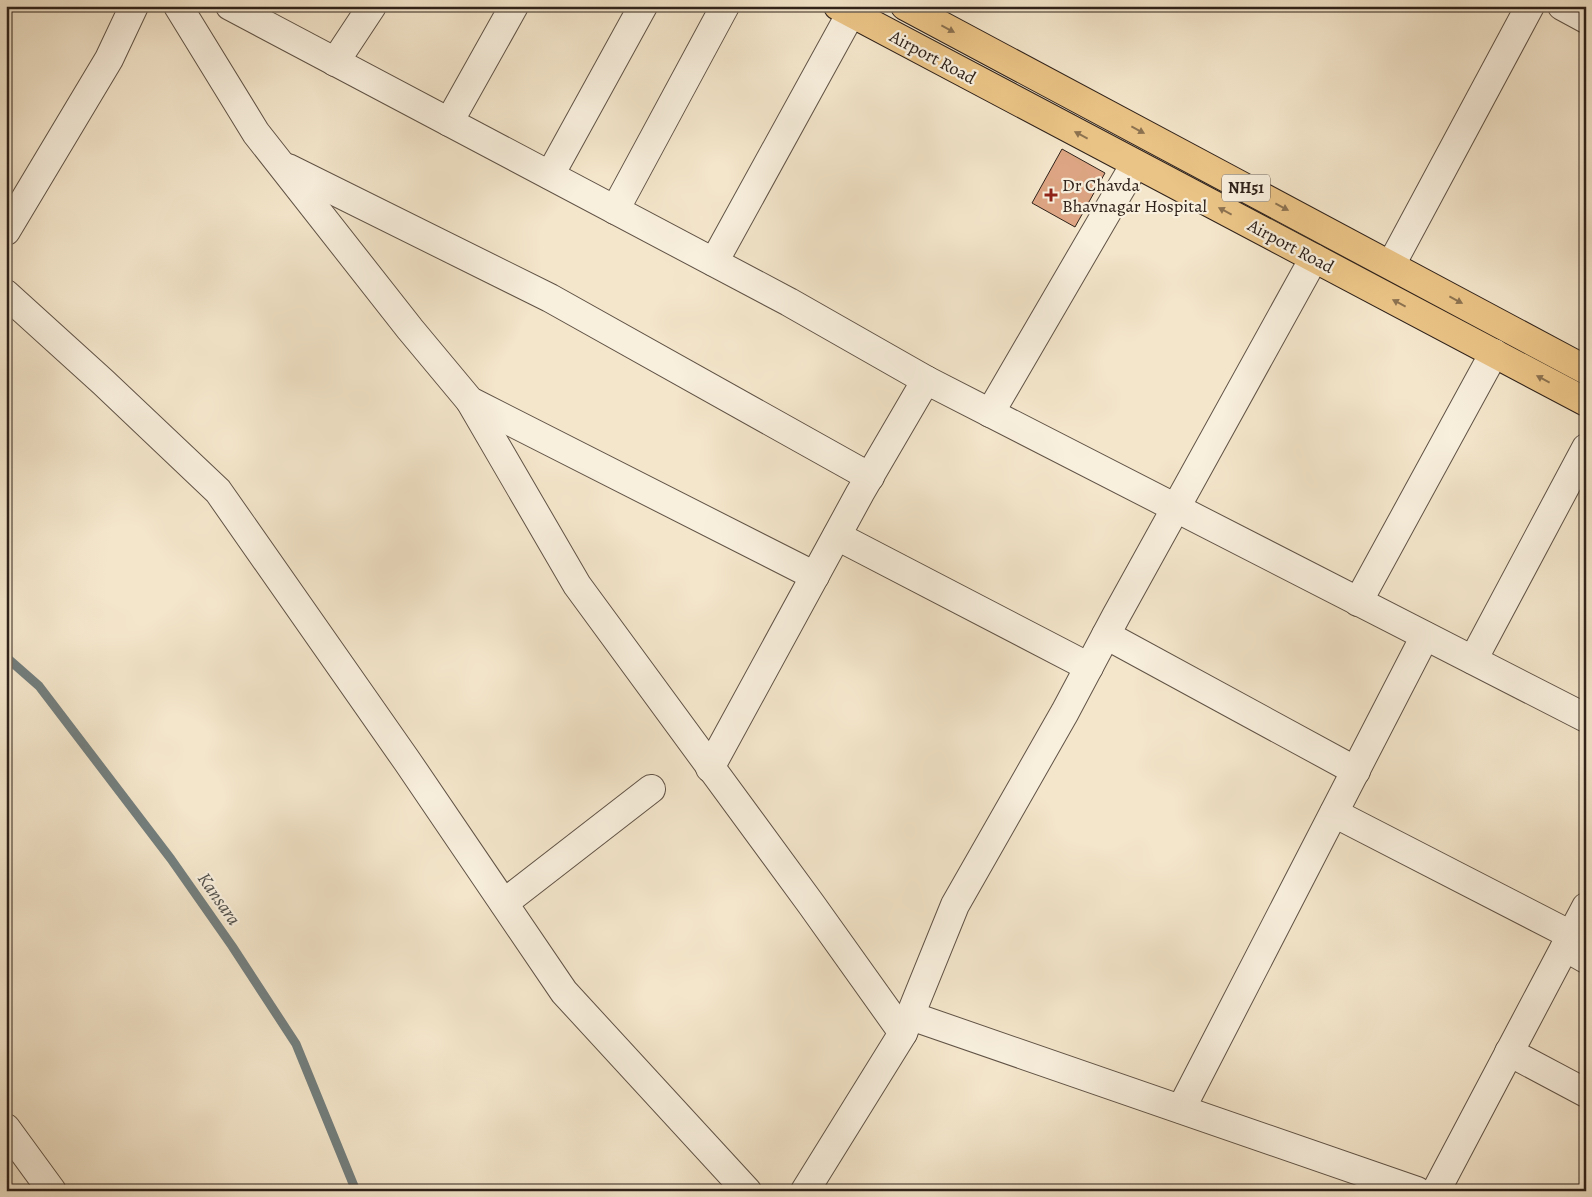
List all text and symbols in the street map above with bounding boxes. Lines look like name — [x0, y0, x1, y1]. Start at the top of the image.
street label: Airport Road — [885, 24, 981, 90]
one-way arrow — [941, 25, 956, 33]
one-way arrow — [1131, 126, 1145, 134]
one-way arrow — [1073, 131, 1088, 139]
place label: Dr Chavda Bhavnagar Hospital — [1062, 173, 1208, 218]
road number: NH51 — [1222, 174, 1270, 202]
marker: Dr Chavda Bhavnagar Hospital — [1044, 188, 1058, 202]
one-way arrow — [1274, 203, 1289, 211]
one-way arrow — [1217, 207, 1232, 215]
street label: Airport Road — [1243, 213, 1339, 279]
one-way arrow — [1448, 296, 1463, 304]
one-way arrow — [1392, 299, 1407, 307]
one-way arrow — [1535, 375, 1550, 383]
water label: Kansara — [191, 867, 247, 931]

